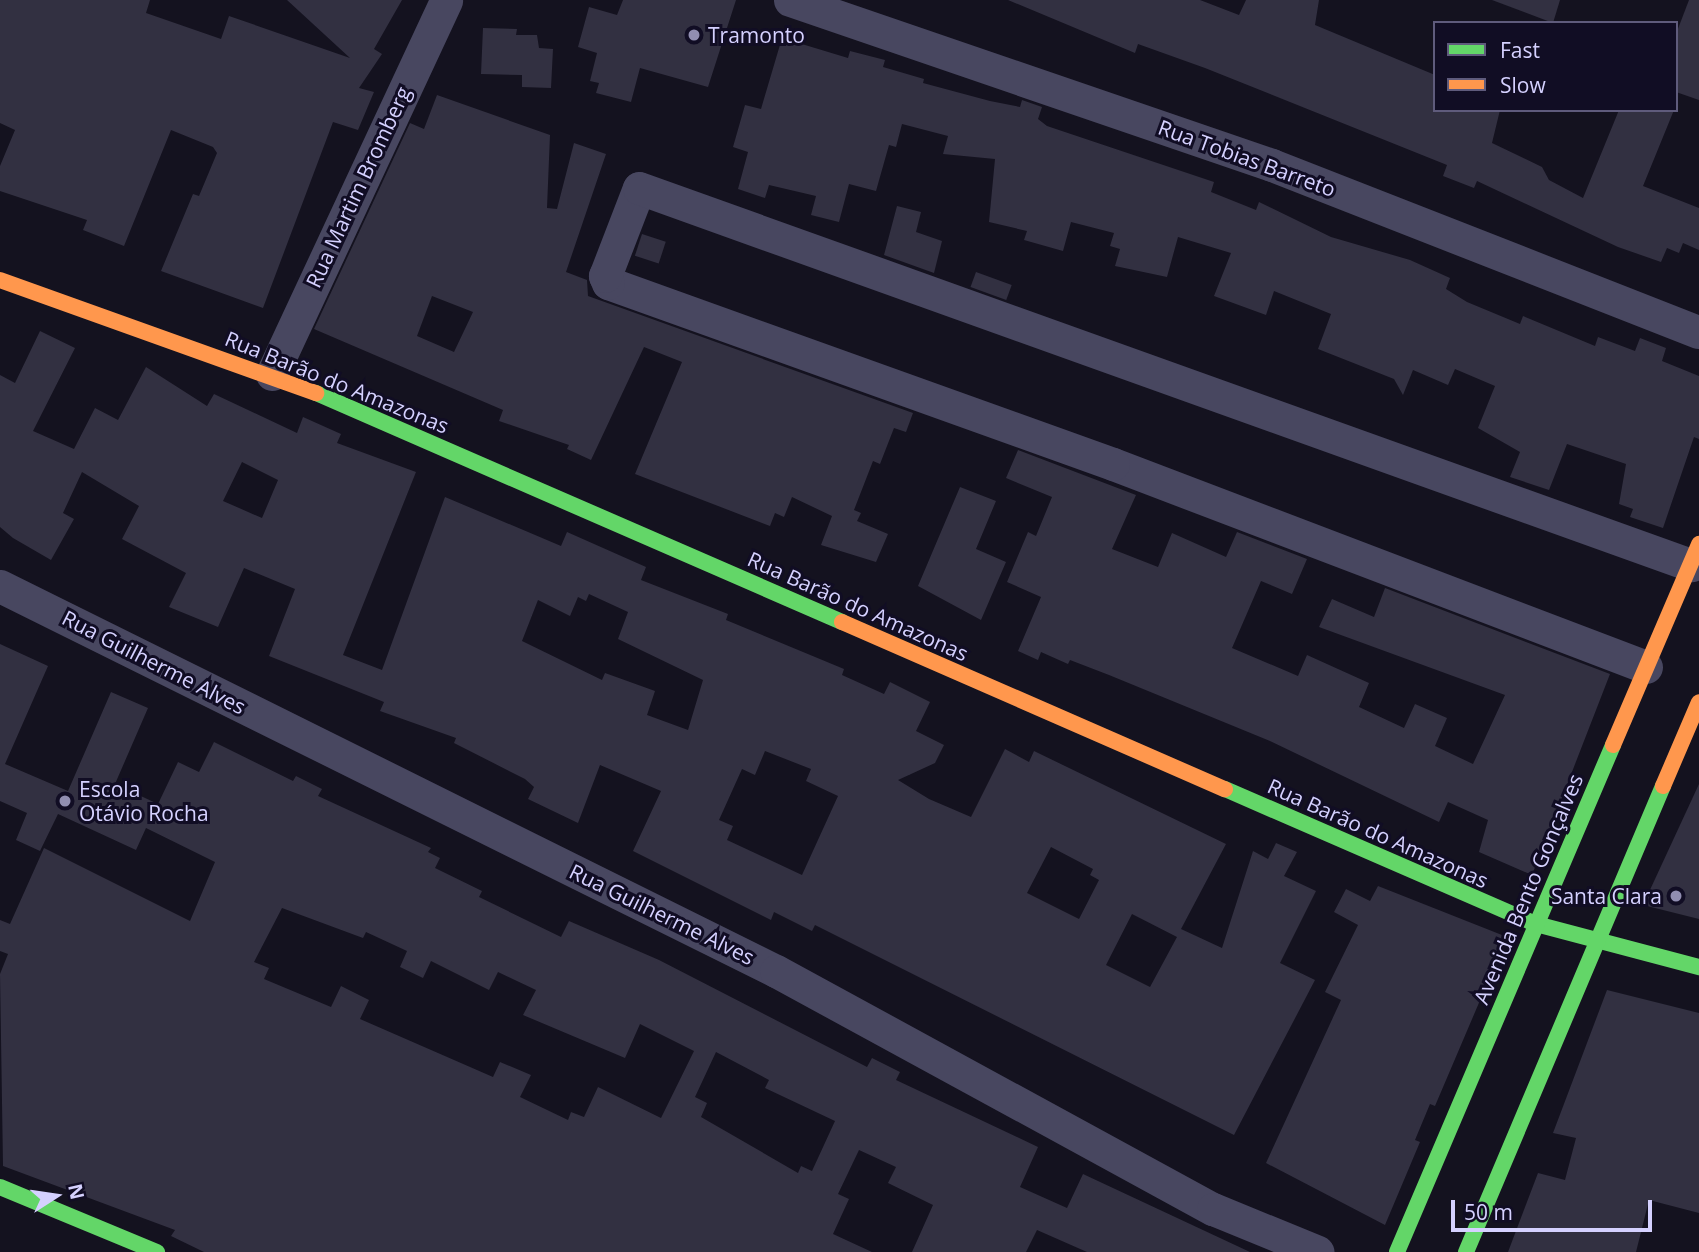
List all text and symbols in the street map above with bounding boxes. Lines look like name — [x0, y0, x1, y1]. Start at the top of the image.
legend — [1433, 21, 1678, 112]
place label: Tramonto — [708, 22, 805, 48]
marker: Tramonto — [686, 27, 702, 43]
text: Fast — [1500, 36, 1540, 64]
text: Slow — [1500, 71, 1546, 99]
street label: Rua Martim Bromberg — [300, 83, 416, 291]
street label: Rua Tobias Barreto — [1155, 114, 1339, 202]
street label: Rua Barão do Amazonas — [222, 326, 452, 438]
street label: Rua Barão do Amazonas — [744, 546, 972, 666]
street label: Rua Guilherme Alves — [58, 605, 250, 719]
street label: Avenida Bento Gonçalves — [1468, 770, 1588, 1008]
street label: Rua Barão do Amazonas — [1264, 773, 1492, 893]
place label: Escola Otávio Rocha — [79, 776, 209, 826]
marker: Escola Otávio Rocha — [57, 793, 73, 809]
street label: Rua Guilherme Alves — [565, 858, 759, 970]
place label: Santa Clara — [1551, 883, 1662, 909]
marker: Santa Clara — [1668, 888, 1684, 904]
north arrow — [21, 1161, 91, 1231]
text: N — [62, 1181, 91, 1202]
scale bar — [1454, 1186, 1655, 1230]
text: 50 m — [1464, 1198, 1513, 1226]

